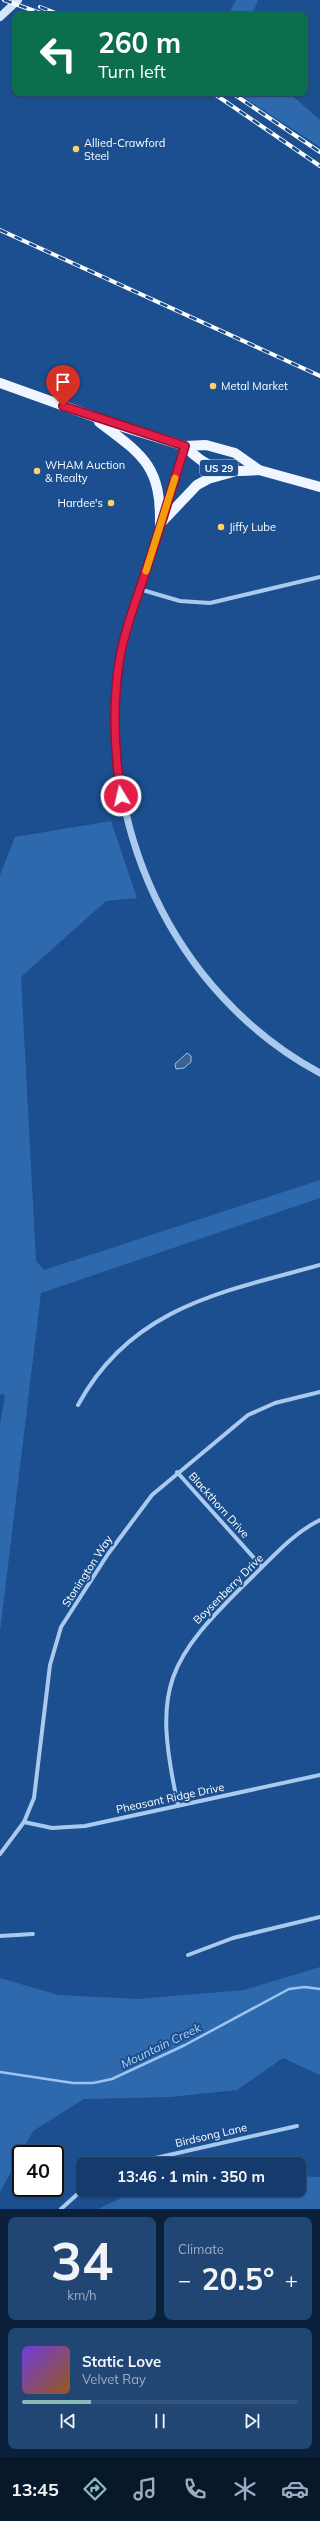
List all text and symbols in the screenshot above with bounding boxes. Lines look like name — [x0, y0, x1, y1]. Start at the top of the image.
text: 260 m — [98, 25, 181, 60]
icon: left — [32, 28, 84, 80]
text: Turn left — [98, 60, 166, 83]
place label: Allied-Crawford Steel — [84, 136, 165, 163]
marker: Allied-Crawford Steel — [71, 144, 81, 154]
pin — [46, 365, 80, 406]
icon: arrive — [52, 371, 74, 393]
place label: Metal Market — [221, 379, 288, 393]
marker: Metal Market — [208, 381, 218, 391]
place label: WHAM Auction & Realty — [45, 458, 125, 485]
road number: US 29 — [200, 460, 238, 476]
marker: WHAM Auction & Realty — [32, 466, 42, 476]
place label: Hardee's — [58, 496, 103, 510]
marker: Hardee's — [106, 498, 116, 508]
place label: Jiffy Lube — [229, 520, 276, 534]
marker: Jiffy Lube — [216, 522, 226, 532]
position arrow — [100, 775, 142, 817]
street label: Blackthorn Drive — [186, 1469, 252, 1541]
street label: Stonington Way — [59, 1532, 115, 1609]
street label: Boysenberry Drive — [190, 1551, 266, 1627]
street label: Pheasant Ridge Drive — [115, 1780, 225, 1816]
water label: Mountain Creek — [118, 2019, 204, 2071]
street label: Birdsong Lane — [174, 2120, 248, 2150]
speed limit sign: 40 — [12, 2145, 64, 2197]
text: 13:46 · 1 min · 350 m — [117, 2167, 265, 2186]
text: 34 — [51, 2228, 113, 2293]
text: Climate — [178, 2241, 224, 2257]
text: 20.5° — [202, 2260, 274, 2298]
text: − — [178, 2266, 191, 2294]
text: + — [285, 2266, 298, 2294]
text: km/h — [67, 2287, 97, 2303]
text: Static Love — [82, 2352, 161, 2371]
text: Velvet Ray — [82, 2371, 146, 2387]
icon: previous — [57, 2410, 79, 2432]
icon: pause — [149, 2410, 171, 2432]
icon: next — [241, 2410, 263, 2432]
icon: directions — [81, 2475, 109, 2503]
icon: music — [131, 2475, 159, 2503]
icon: phone — [181, 2475, 209, 2503]
icon: climate — [231, 2475, 259, 2503]
icon: car — [281, 2475, 309, 2503]
text: 13:45 — [11, 2478, 59, 2501]

